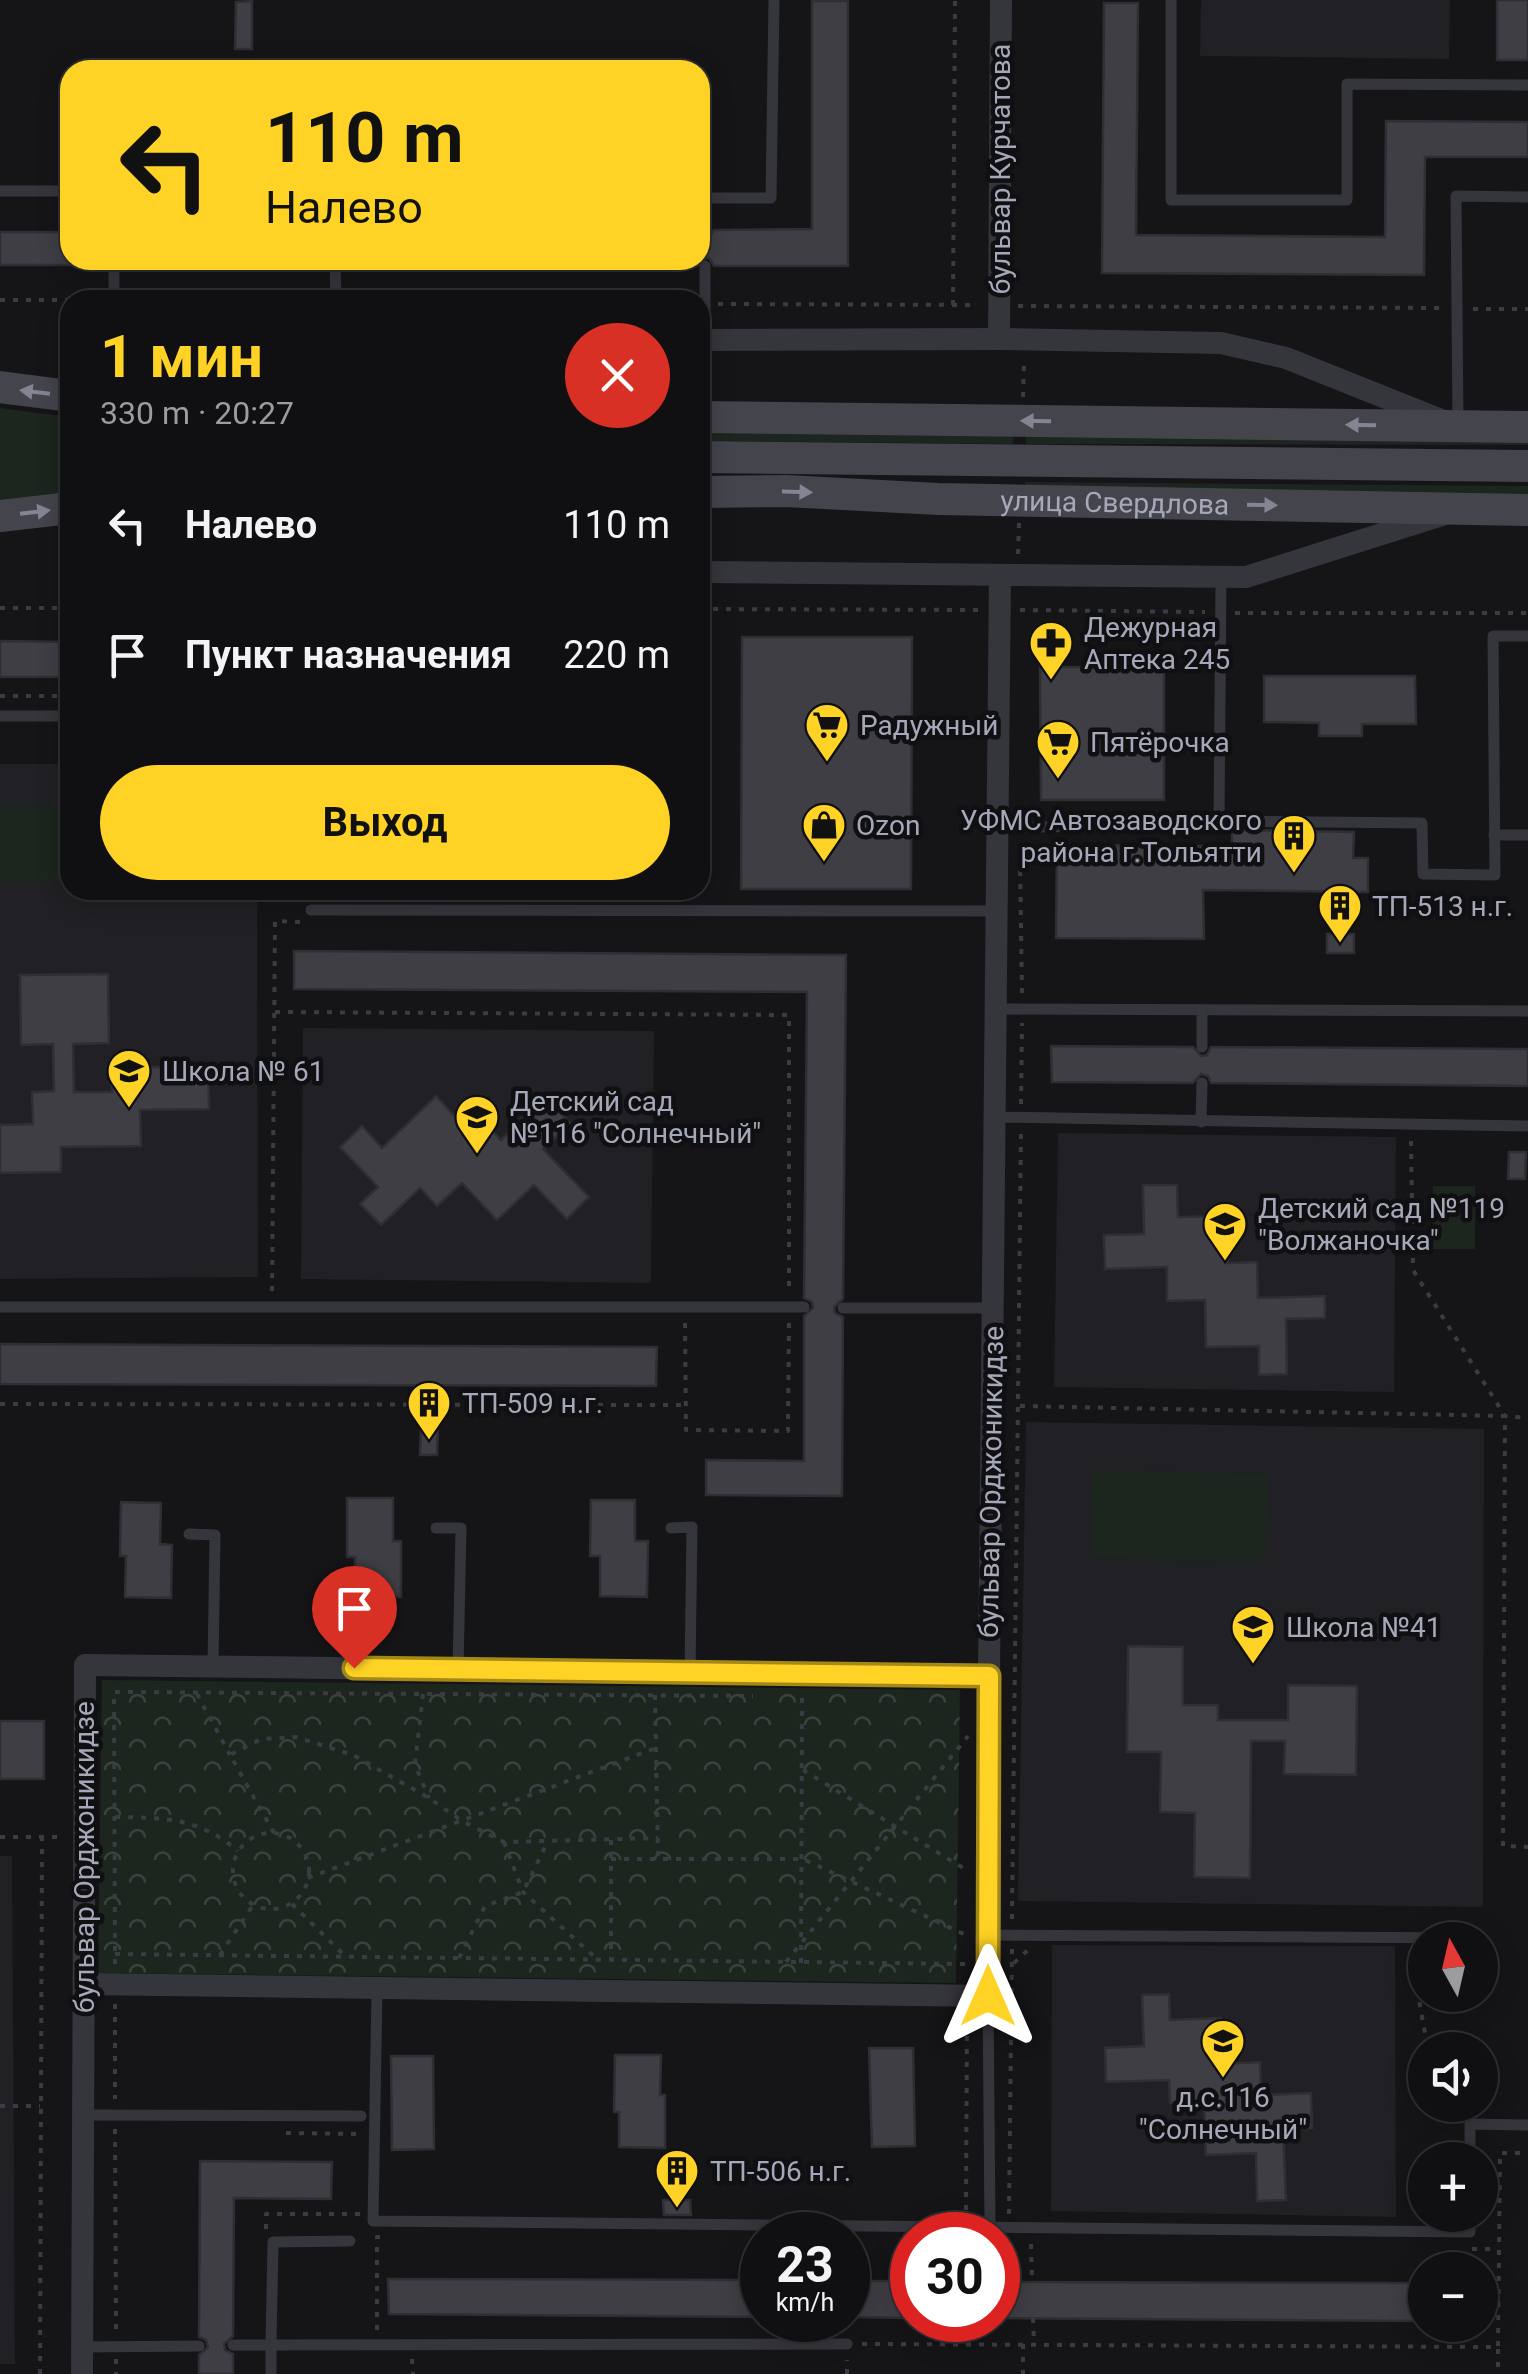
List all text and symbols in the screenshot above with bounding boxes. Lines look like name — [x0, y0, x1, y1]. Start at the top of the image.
street label: бульвар Курчатова — [984, 44, 1017, 294]
text: 110 m — [265, 97, 464, 179]
icon: left — [100, 100, 230, 230]
text: Налево — [265, 181, 423, 234]
text: 1 мин — [100, 321, 263, 392]
button: close — [565, 323, 670, 428]
one-way arrow — [19, 384, 50, 400]
text: 330 m · 20:27 — [100, 394, 294, 432]
one-way arrow — [1019, 412, 1051, 428]
one-way arrow — [1344, 417, 1376, 433]
street label: улица Свердлова — [1000, 484, 1229, 521]
one-way arrow — [782, 485, 814, 501]
icon: left — [100, 498, 155, 553]
one-way arrow — [1247, 498, 1279, 514]
text: Налево — [185, 503, 317, 547]
text: 110 m — [563, 503, 670, 547]
one-way arrow — [20, 504, 51, 520]
place label: Дежурная Аптека 245 — [1084, 611, 1230, 676]
pharmacy icon: Дежурная Аптека 245 — [1028, 620, 1074, 681]
icon: arrive — [100, 628, 155, 683]
text: Пункт назначения — [185, 633, 512, 677]
text: 220 m — [563, 633, 670, 677]
supermarket icon: Радужный — [804, 702, 850, 763]
place label: Радужный — [860, 709, 998, 742]
supermarket icon: Пятёрочка — [1035, 719, 1081, 780]
place label: Пятёрочка — [1090, 726, 1230, 759]
button: Выход — [100, 765, 670, 880]
shop icon: Ozon — [801, 802, 847, 863]
place label: УФМС Автозаводского района г.Тольятти — [960, 804, 1262, 869]
place label: Ozon — [856, 809, 920, 842]
building icon: УФМС Автозаводского района г.Тольятти — [1271, 813, 1317, 874]
building icon: ТП-513 н.г. — [1317, 883, 1363, 944]
place label: ТП-513 н.г. — [1372, 890, 1513, 923]
school or university icon: Школа № 61 — [106, 1048, 152, 1109]
place label: Школа № 61 — [162, 1055, 325, 1088]
place label: Детский сад №116 "Солнечный" — [510, 1085, 761, 1150]
school or university icon: Детский сад №116 "Солнечный" — [454, 1094, 500, 1155]
place label: Детский сад №119 "Волжаночка" — [1258, 1192, 1505, 1257]
school or university icon: Детский сад №119 "Волжаночка" — [1202, 1201, 1248, 1262]
street label: бульвар Орджоникидзе — [972, 1326, 1010, 1638]
building icon: ТП-509 н.г. — [406, 1380, 452, 1441]
place label: ТП-509 н.г. — [462, 1387, 603, 1420]
pin — [312, 1566, 397, 1669]
icon: arrive — [327, 1581, 382, 1636]
school or university icon: Школа №41 — [1230, 1604, 1276, 1665]
place label: Школа №41 — [1286, 1611, 1442, 1644]
street label: бульвар Орджоникидзе — [68, 1701, 101, 2013]
north arrow — [1408, 1922, 1498, 2012]
map controls — [1408, 1922, 1498, 2342]
position arrow — [936, 1944, 1040, 2048]
school or university icon: д.с.116 "Солнечный" — [1200, 2018, 1246, 2079]
button: sound — [1408, 2032, 1498, 2122]
place label: д.с.116 "Солнечный" — [1139, 2081, 1307, 2146]
button: + — [1408, 2142, 1498, 2232]
building icon: ТП-506 н.г. — [654, 2148, 700, 2209]
place label: ТП-506 н.г. — [710, 2155, 851, 2188]
speed limit sign: 30 — [890, 2212, 1020, 2342]
text: 23 — [776, 2236, 834, 2294]
button: − — [1408, 2252, 1498, 2342]
text: km/h — [776, 2288, 834, 2317]

